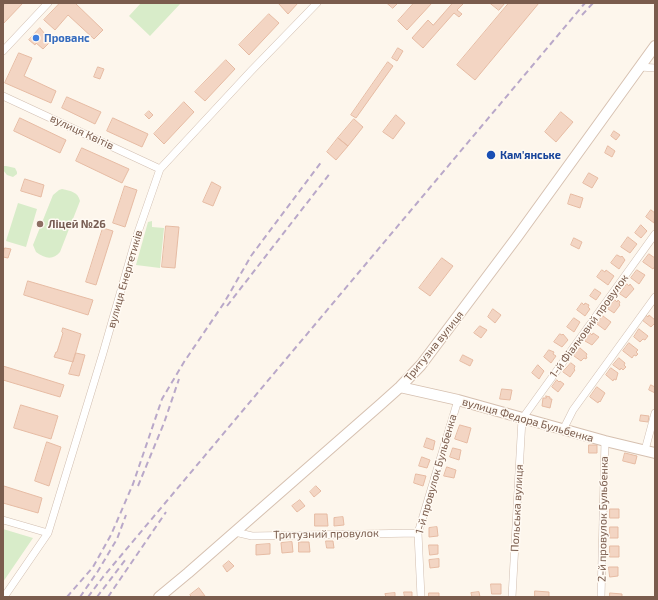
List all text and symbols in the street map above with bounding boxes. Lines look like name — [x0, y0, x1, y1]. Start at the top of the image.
place label: Прованс — [44, 31, 90, 45]
marker: Прованс — [31, 33, 41, 43]
street label: вулиця Квітів — [48, 111, 116, 153]
place label: Кам'янське — [500, 148, 561, 162]
marker: Кам'янське — [485, 149, 497, 161]
place label: Ліцей №26 — [48, 217, 106, 231]
marker: Ліцей №26 — [35, 219, 45, 229]
street label: вулиця Енергетиків — [105, 228, 145, 330]
street label: 1-й Фіалковий провулок — [547, 272, 631, 380]
street label: Тритузна вулиця — [402, 308, 466, 384]
street label: вулиця Федора Бульбенка — [461, 395, 595, 445]
street label: 1-й провулок Бульбенка — [413, 413, 459, 535]
street label: 2-й провулок Бульбенка — [595, 456, 611, 582]
street label: Польська вулиця — [508, 464, 526, 552]
street label: Тритузний провулок — [273, 526, 379, 542]

